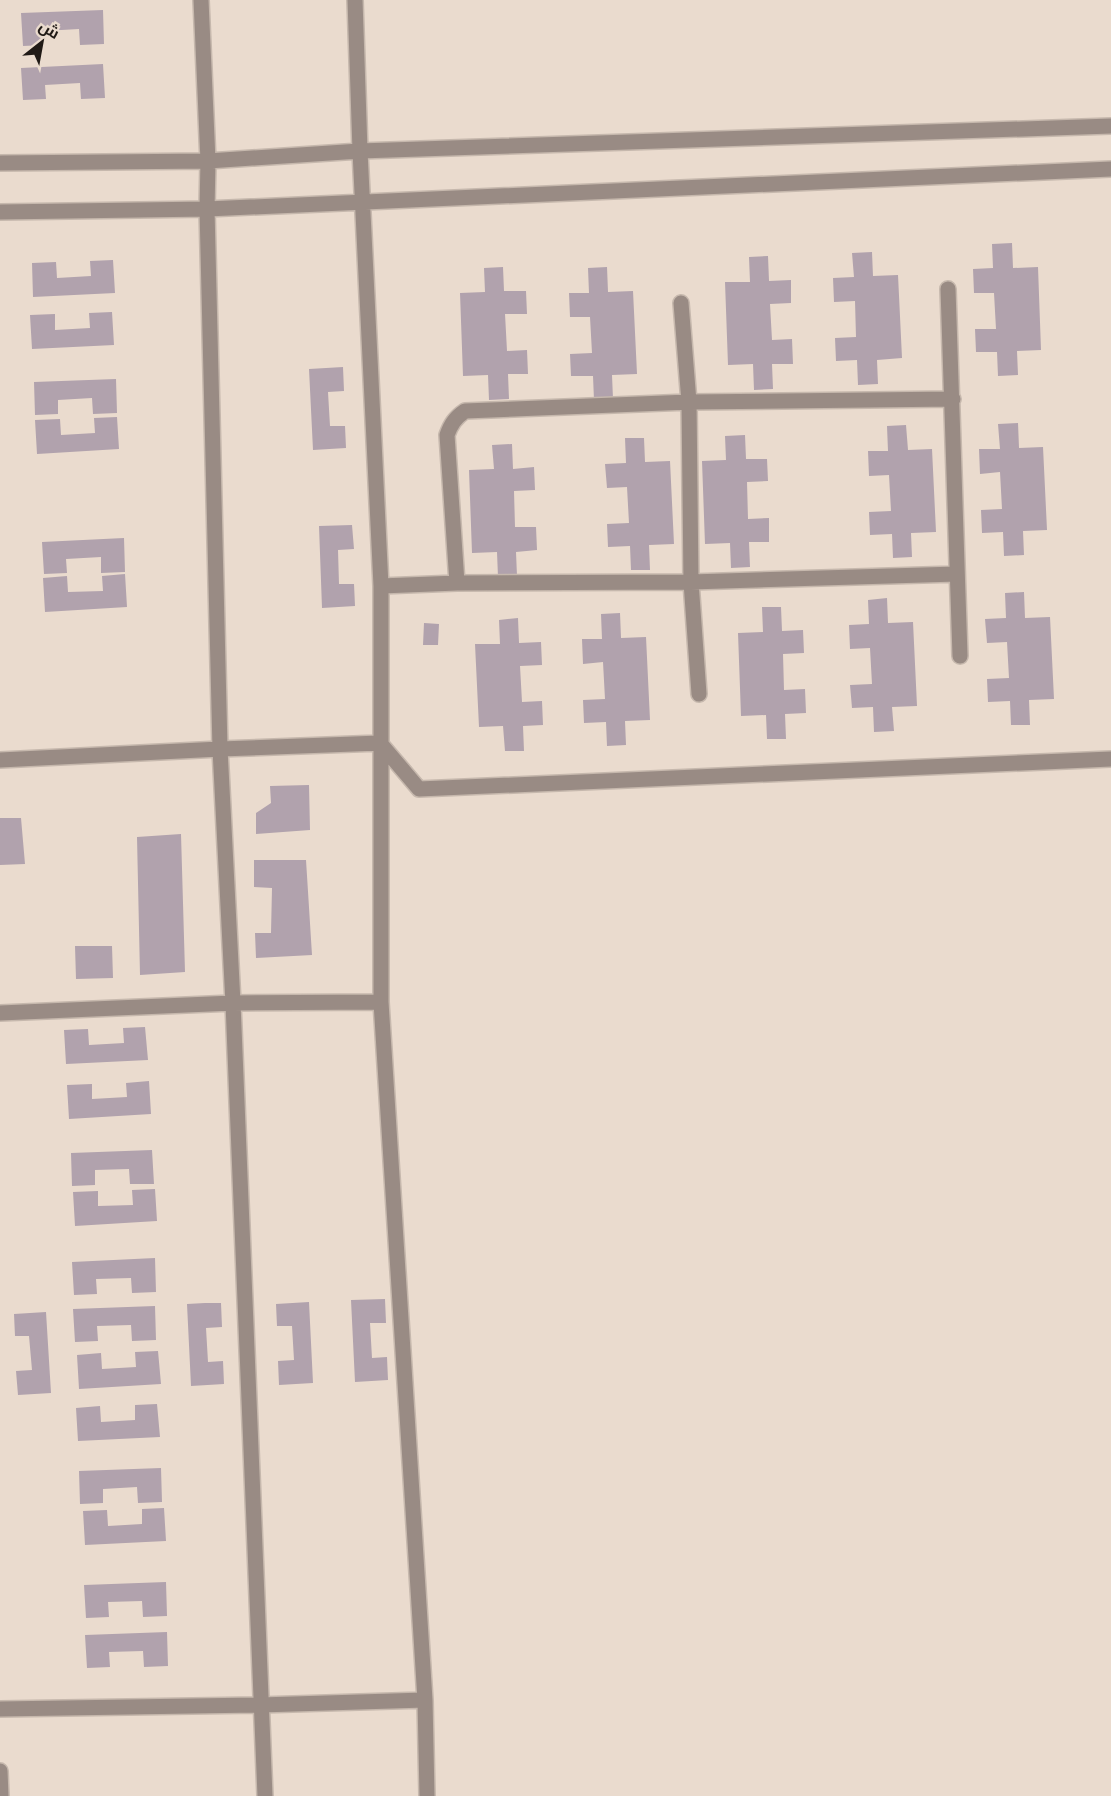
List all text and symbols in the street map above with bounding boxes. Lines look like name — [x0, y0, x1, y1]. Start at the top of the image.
north arrow — [12, 12, 72, 72]
text: ش — [35, 14, 65, 45]

